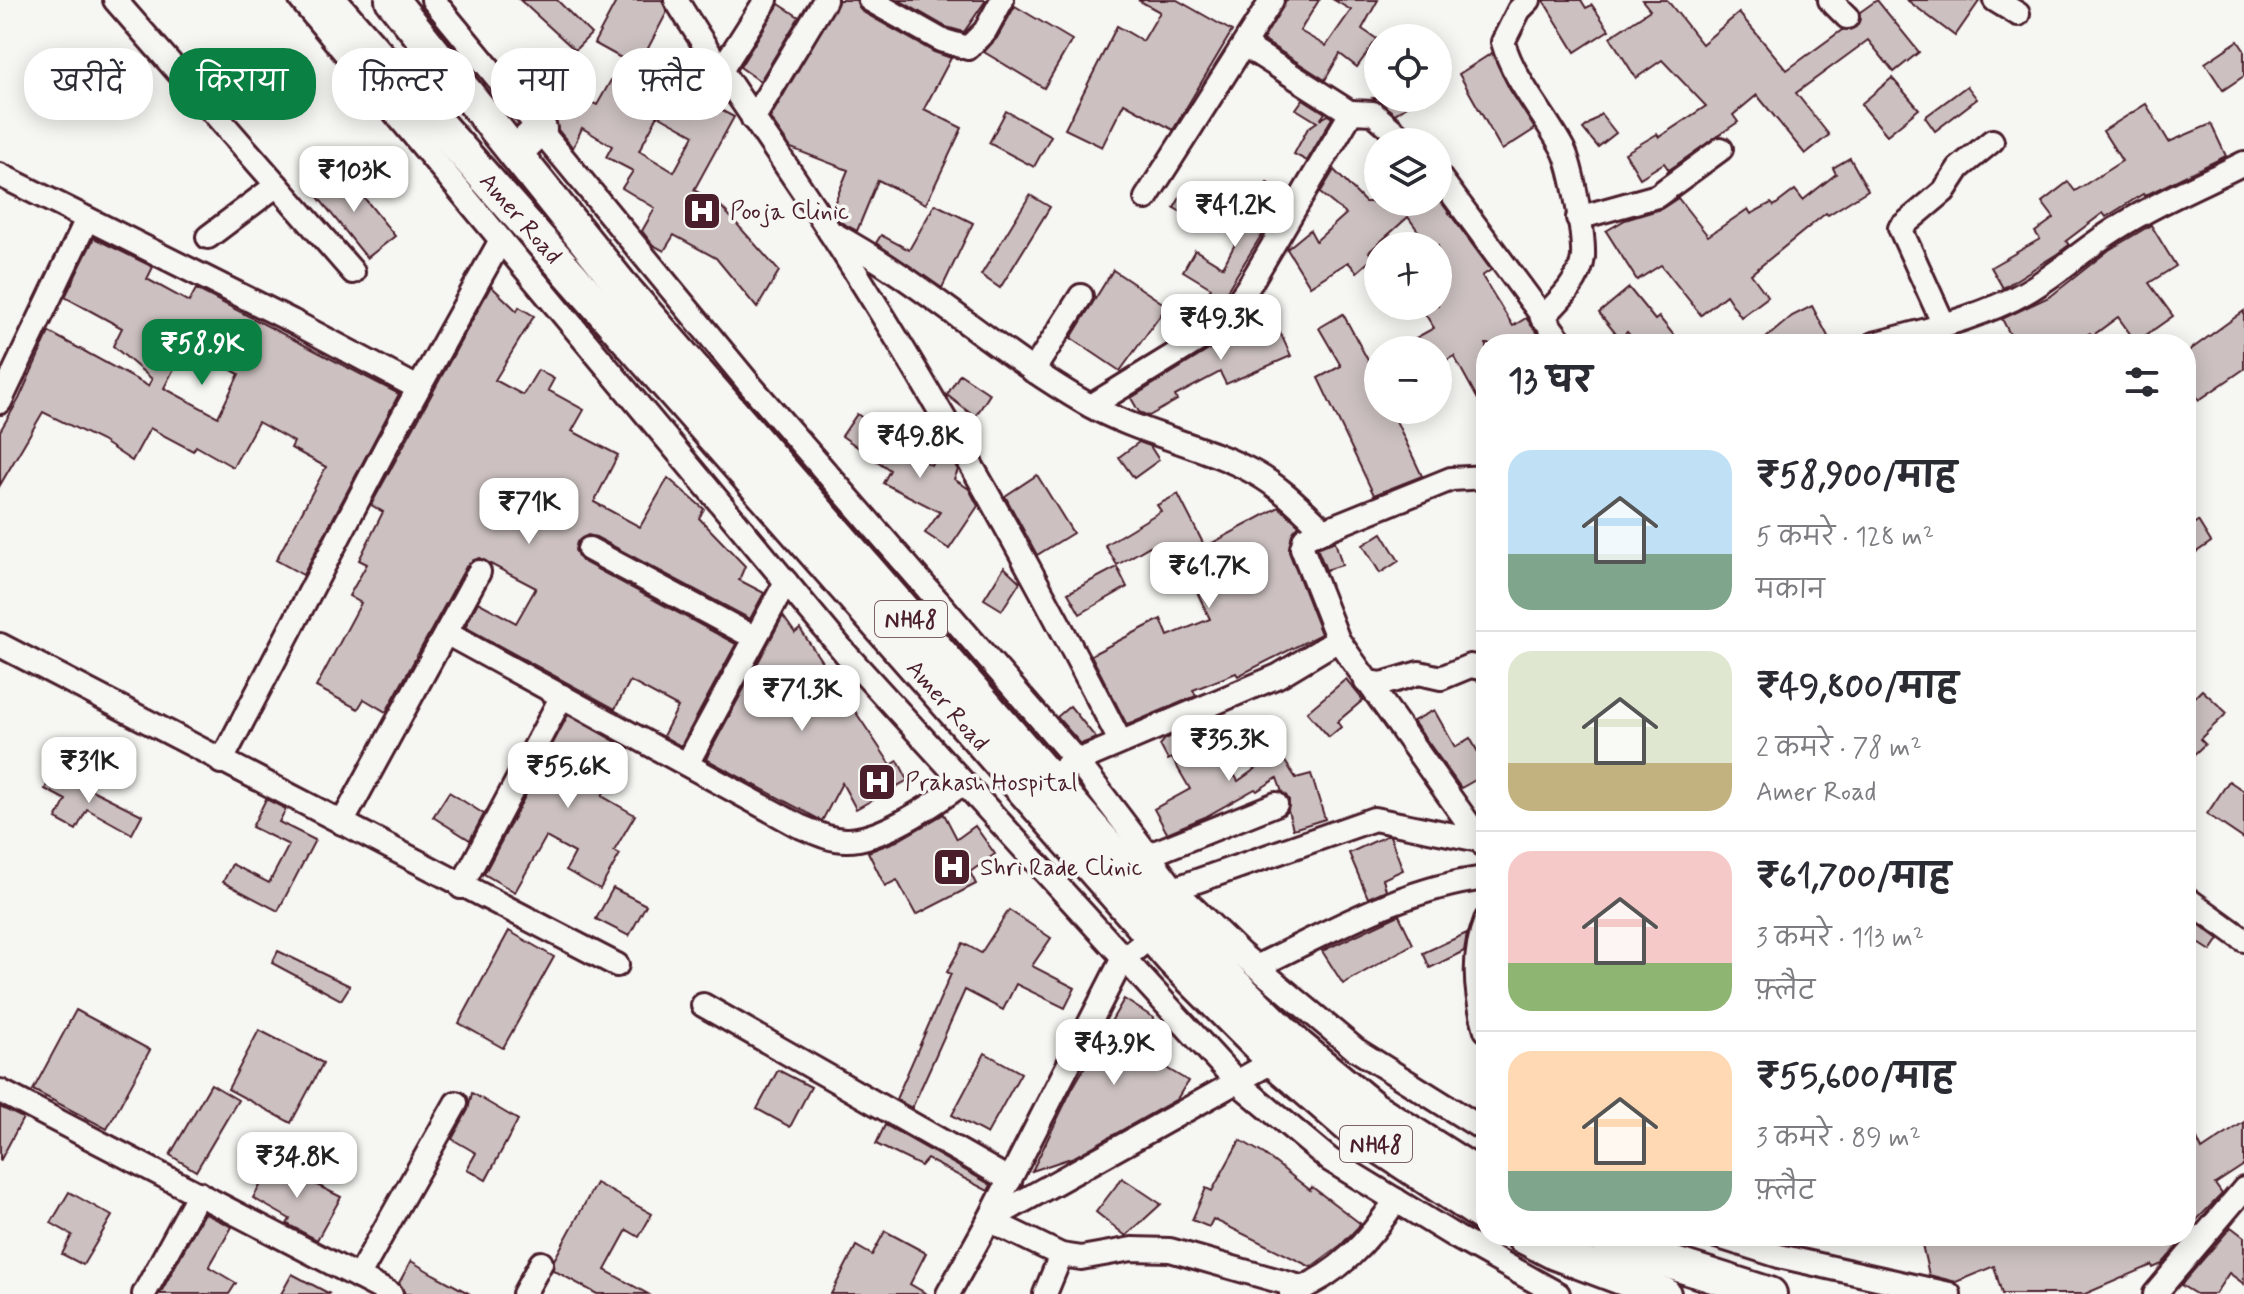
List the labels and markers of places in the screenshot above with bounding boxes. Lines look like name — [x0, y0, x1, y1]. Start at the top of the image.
pin: ₹103K — [298, 146, 410, 214]
pin: ₹41.2K — [1170, 181, 1300, 249]
hospital icon: Pooja Clinic — [681, 190, 723, 232]
place label: Pooja Clinic — [730, 197, 849, 228]
pin: ₹49.3K — [1156, 294, 1286, 362]
pin: ₹58.9K — [137, 319, 267, 387]
pin: ₹49.8K — [855, 412, 985, 480]
pin: ₹71K — [482, 478, 576, 546]
pin: ₹61.7K — [1144, 542, 1274, 610]
pin: ₹71.3K — [737, 665, 867, 733]
pin: ₹35.3K — [1164, 715, 1294, 783]
pin: ₹31K — [42, 737, 136, 805]
pin: ₹55.6K — [503, 742, 633, 810]
hospital icon: Prakash Hospital — [856, 761, 898, 803]
place label: Prakash Hospital — [905, 768, 1078, 799]
hospital icon: Shri Rade Clinic — [931, 846, 973, 888]
place label: Shri Rade Clinic — [980, 853, 1143, 884]
pin: ₹43.9K — [1049, 1019, 1179, 1087]
pin: ₹34.8K — [232, 1132, 362, 1200]

